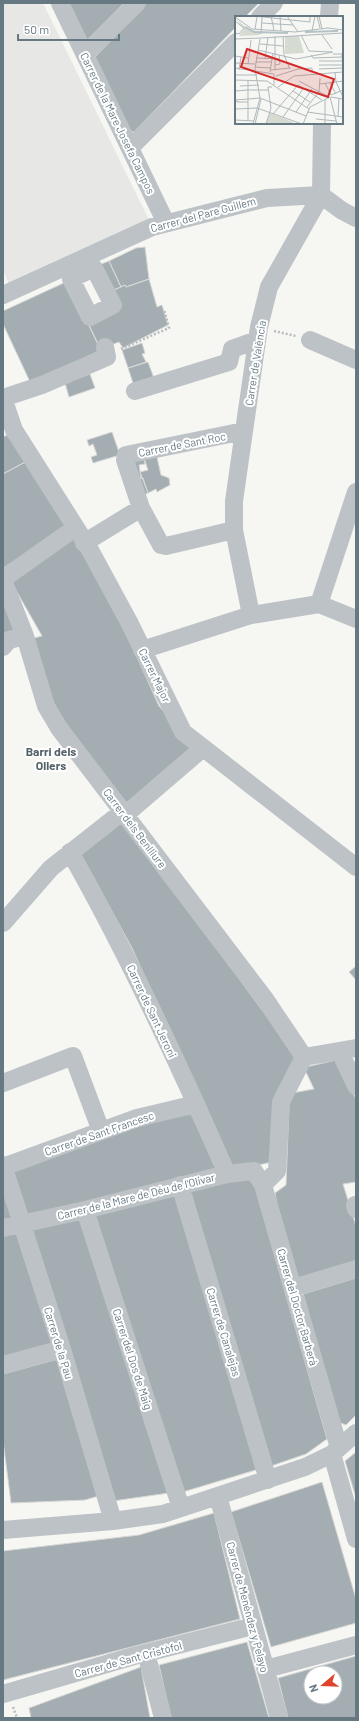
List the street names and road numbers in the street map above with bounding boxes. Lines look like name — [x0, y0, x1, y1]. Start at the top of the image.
street label: Carrer de la Mare Josefa Campos — [78, 50, 158, 196]
street label: Carrer del Pare Guillem — [149, 194, 257, 234]
street label: Carrer de València — [242, 319, 268, 407]
street label: Carrer de Sant Roc — [137, 429, 227, 459]
street label: Carrer Major — [136, 646, 174, 704]
street label: Carrer dels Benlliure — [101, 786, 169, 871]
street label: Carrer de Sant Jeroni — [125, 962, 179, 1060]
street label: Carrer de Sant Francesc — [43, 1108, 156, 1158]
street label: Carrer de la Mare de Déu de l'Olivar — [56, 1170, 216, 1222]
street label: Carrer del Doctor Barberà — [275, 1247, 321, 1367]
street label: Carrer de Canalejas — [204, 1286, 244, 1378]
street label: Carrer de la Pau — [42, 1305, 76, 1381]
street label: Carrer del Dos de Maig — [111, 1307, 155, 1411]
street label: Carrer de Menéndez y Pelayo — [224, 1540, 272, 1674]
street label: Carrer de Sant Cristòfol — [73, 1638, 183, 1680]

